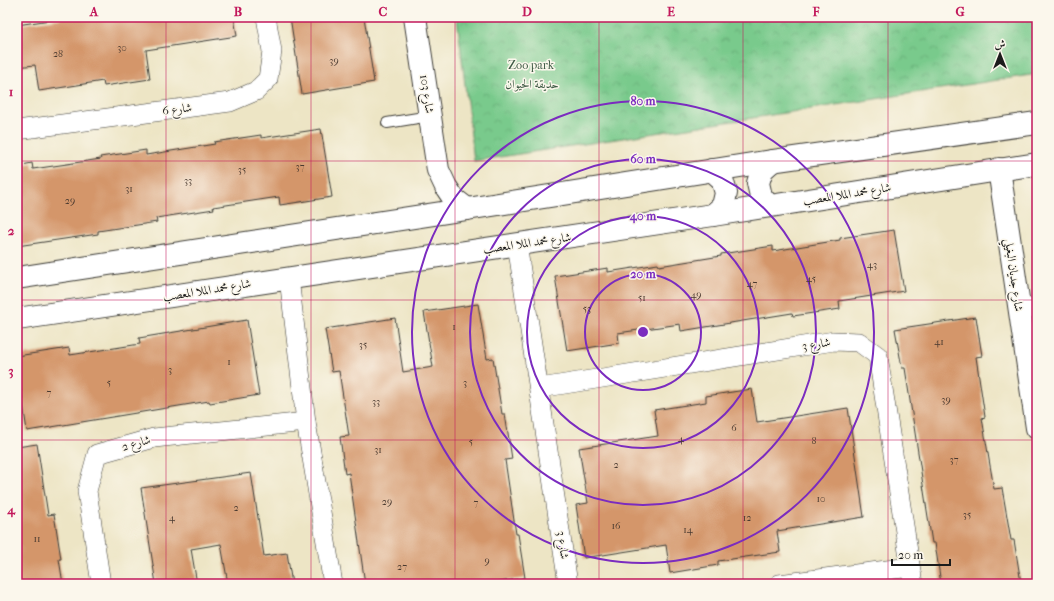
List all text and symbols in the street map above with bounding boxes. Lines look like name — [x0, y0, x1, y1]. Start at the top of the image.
text: A — [89, 4, 99, 19]
text: B — [234, 4, 243, 19]
text: C — [379, 4, 388, 19]
text: D — [522, 4, 532, 19]
text: E — [667, 4, 675, 19]
text: F — [812, 4, 820, 19]
text: G — [955, 4, 965, 19]
north arrow — [980, 34, 1020, 74]
text: ش — [995, 38, 1006, 51]
house number: 30 — [117, 42, 127, 54]
house number: 28 — [53, 48, 63, 60]
house number: 39 — [329, 55, 339, 67]
park label: Zoo park — [508, 58, 555, 72]
street label: شارع 103 — [413, 74, 437, 115]
park label: حديقة الحيوان — [505, 77, 559, 92]
text: 1 — [9, 84, 14, 99]
text: 80 m — [630, 94, 657, 108]
street label: شارع 6 — [161, 100, 193, 122]
text: 60 m — [630, 152, 657, 166]
house number: 37 — [296, 161, 305, 173]
house number: 35 — [238, 164, 246, 176]
house number: 33 — [184, 175, 192, 187]
street label: شارع محمد الملا المعصب — [802, 180, 893, 212]
house number: 31 — [125, 183, 133, 195]
house number: 29 — [65, 195, 75, 207]
text: 40 m — [629, 209, 657, 224]
text: 2 — [8, 223, 15, 238]
street label: شارع محمد الملا المعصب — [482, 230, 573, 260]
street label: شارع جديان البغيلي — [997, 238, 1026, 313]
house number: 43 — [867, 259, 877, 271]
text: 20 m — [630, 267, 657, 281]
house number: 45 — [806, 273, 816, 285]
street label: شارع محمد الملا المعصب — [162, 276, 253, 308]
house number: 47 — [747, 278, 757, 290]
house number: 49 — [690, 289, 702, 301]
house number: 51 — [638, 292, 646, 304]
house number: 53 — [583, 303, 591, 315]
house number: 1 — [452, 321, 456, 333]
centre of rings — [636, 325, 650, 339]
street label: شارع 3 — [801, 335, 832, 357]
house number: 41 — [934, 336, 944, 348]
house number: 35 — [359, 339, 367, 351]
house number: 1 — [227, 356, 231, 368]
text: 3 — [8, 363, 14, 379]
house number: 3 — [168, 364, 172, 376]
house number: 5 — [107, 377, 111, 389]
house number: 3 — [463, 377, 467, 389]
house number: 7 — [47, 387, 52, 399]
house number: 39 — [941, 394, 951, 406]
house number: 33 — [372, 396, 380, 408]
house number: 6 — [731, 422, 737, 434]
street label: شارع 2 — [120, 432, 153, 458]
house number: 4 — [678, 433, 685, 445]
house number: 8 — [811, 435, 817, 447]
house number: 5 — [469, 436, 473, 448]
house number: 31 — [374, 444, 382, 456]
house number: 37 — [950, 454, 959, 466]
house number: 2 — [613, 459, 619, 471]
house number: 10 — [816, 493, 826, 505]
house number: 29 — [382, 496, 392, 508]
house number: 7 — [474, 497, 479, 509]
text: 4 — [6, 502, 16, 518]
house number: 2 — [233, 502, 239, 514]
house number: 35 — [963, 509, 971, 521]
house number: 4 — [169, 512, 176, 524]
house number: 12 — [743, 512, 751, 524]
house number: 16 — [612, 520, 621, 532]
house number: 14 — [683, 524, 694, 536]
street label: شارع 3 — [550, 530, 572, 561]
house number: 11 — [33, 533, 41, 545]
scale bar — [892, 541, 950, 567]
text: 20 m — [898, 548, 923, 562]
house number: 9 — [484, 555, 490, 567]
house number: 27 — [397, 561, 407, 573]

